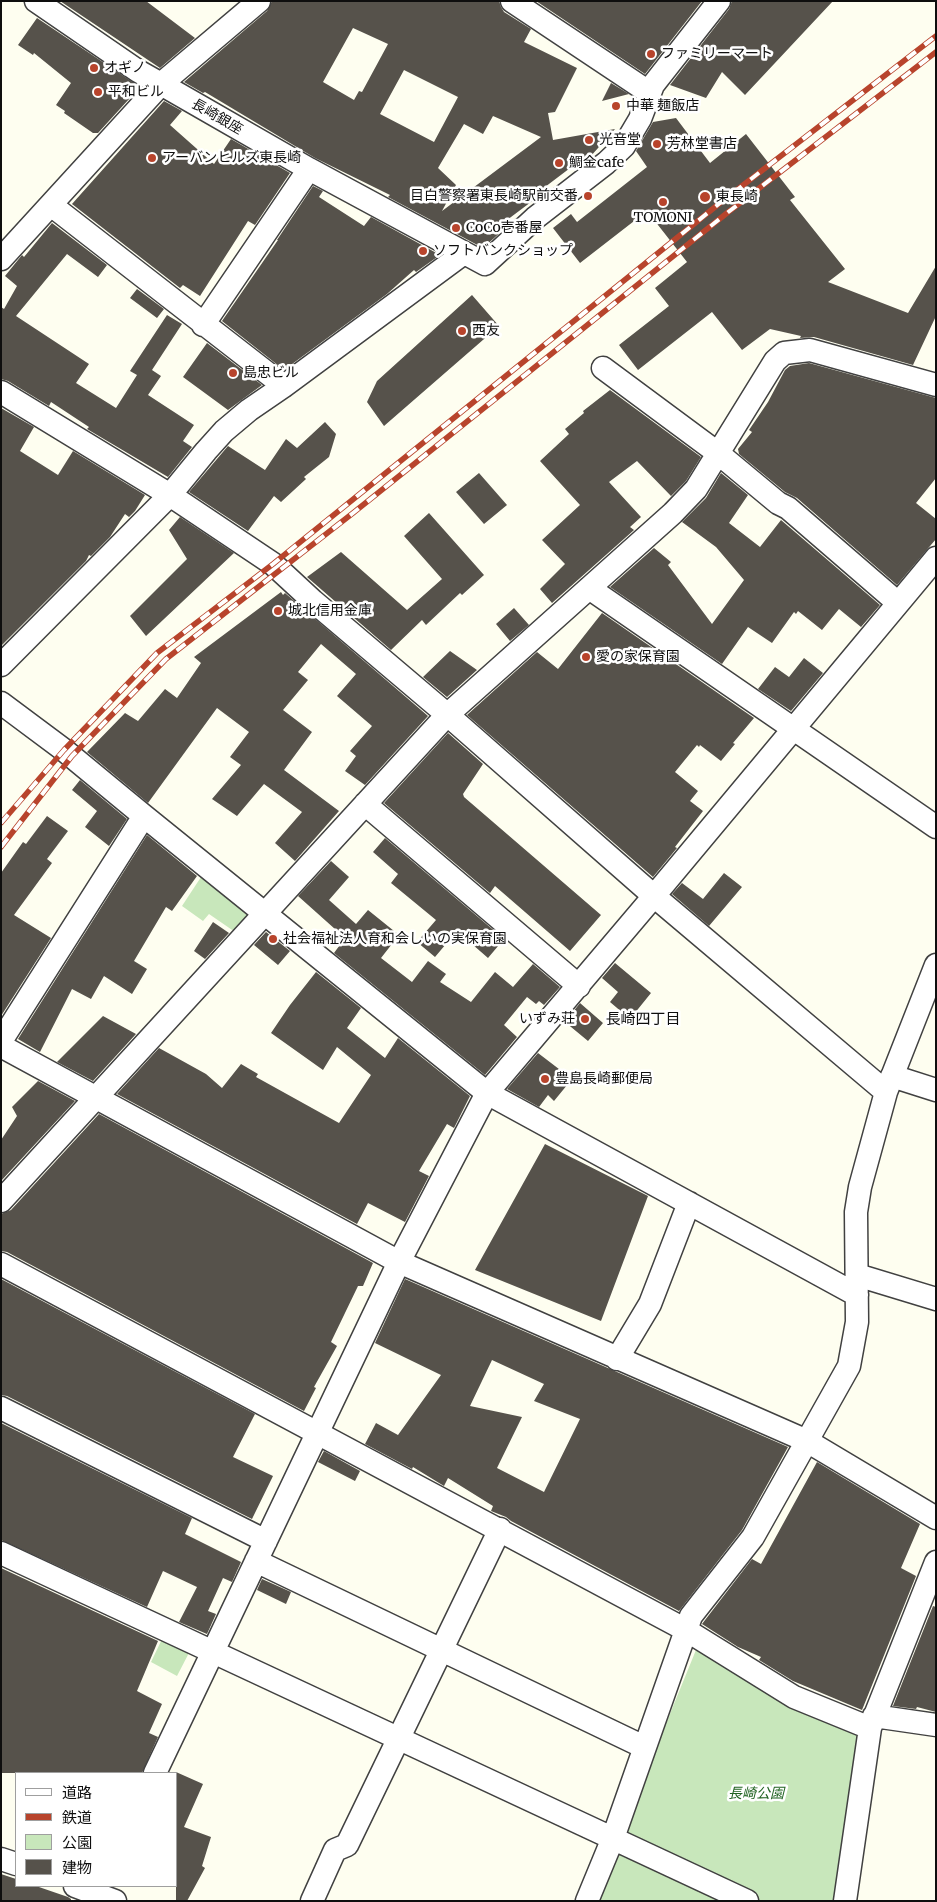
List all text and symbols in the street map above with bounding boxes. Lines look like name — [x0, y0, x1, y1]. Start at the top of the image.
place label: ファミリーマート — [661, 46, 773, 62]
marker: ファミリーマート — [645, 48, 657, 60]
place label: オギノ — [104, 60, 146, 76]
marker: オギノ — [88, 62, 100, 74]
place label: 平和ビル — [108, 84, 164, 100]
marker: 平和ビル — [92, 86, 104, 98]
street label: 長崎銀座 — [189, 96, 245, 138]
place label: 中華 麺飯店 — [626, 98, 699, 114]
marker: 中華 麺飯店 — [610, 100, 622, 112]
place label: 光音堂 — [599, 132, 641, 148]
marker: 光音堂 — [583, 134, 595, 146]
place label: 芳林堂書店 — [667, 136, 737, 152]
marker: 芳林堂書店 — [651, 138, 663, 150]
place label: アーバンヒルズ東長崎 — [162, 150, 301, 166]
marker: アーバンヒルズ東長崎 — [146, 152, 158, 164]
place label: 鯛金cafe — [569, 155, 624, 171]
marker: 鯛金cafe — [553, 157, 565, 169]
place label: 目白警察署東長崎駅前交番 — [410, 188, 578, 204]
place label: 東長崎 — [716, 189, 758, 205]
marker: 目白警察署東長崎駅前交番 — [582, 190, 594, 202]
marker: 東長崎 — [698, 190, 712, 204]
marker: TOMONI — [657, 196, 669, 208]
place label: TOMONI — [633, 210, 693, 226]
place label: CoCo壱番屋 — [466, 220, 543, 236]
marker: CoCo壱番屋 — [450, 222, 462, 234]
place label: ソフトバンクショップ — [433, 243, 573, 259]
marker: ソフトバンクショップ — [417, 245, 429, 257]
place label: 西友 — [472, 323, 500, 339]
marker: 西友 — [456, 325, 468, 337]
place label: 島忠ビル — [243, 365, 299, 381]
marker: 島忠ビル — [227, 367, 239, 379]
place label: 城北信用金庫 — [288, 603, 372, 619]
marker: 城北信用金庫 — [272, 605, 284, 617]
place label: 愛の家保育園 — [596, 649, 680, 665]
marker: 愛の家保育園 — [580, 651, 592, 663]
place label: 社会福祉法人育和会しいの実保育園 — [283, 931, 507, 947]
marker: 社会福祉法人育和会しいの実保育園 — [267, 933, 279, 945]
place label: いずみ荘 — [519, 1011, 575, 1027]
district label: 長崎四丁目 — [606, 1011, 680, 1029]
marker: いずみ荘 — [579, 1013, 591, 1025]
place label: 豊島長崎郵便局 — [555, 1071, 653, 1087]
marker: 豊島長崎郵便局 — [539, 1073, 551, 1085]
legend — [15, 1772, 178, 1887]
text: 道路 — [62, 1783, 92, 1802]
park label: 長崎公園 — [728, 1786, 784, 1802]
text: 鉄道 — [62, 1808, 92, 1827]
text: 公園 — [62, 1833, 92, 1852]
text: 建物 — [62, 1858, 92, 1877]

